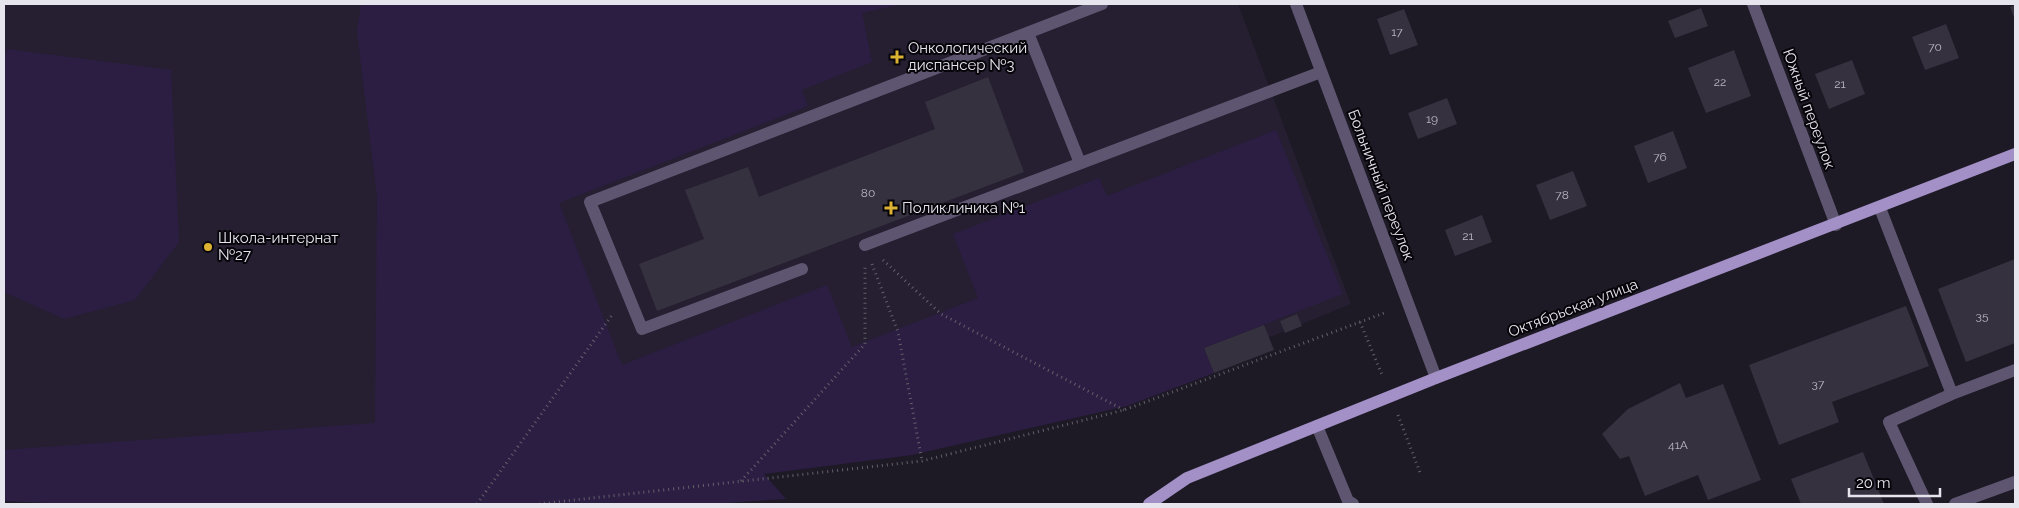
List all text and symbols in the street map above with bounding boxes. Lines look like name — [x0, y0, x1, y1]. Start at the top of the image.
house number: 17 — [1391, 25, 1403, 39]
place label: Онкологический диспансер №3 — [908, 39, 1027, 74]
house number: 70 — [1928, 40, 1942, 54]
street label: Южный переулок — [1779, 46, 1839, 172]
marker: Онкологический диспансер №3 — [890, 50, 904, 64]
house number: 22 — [1714, 75, 1726, 89]
house number: 21 — [1834, 77, 1846, 91]
street label: Больничный переулок — [1344, 107, 1418, 263]
house number: 19 — [1426, 112, 1438, 126]
house number: 76 — [1653, 150, 1667, 164]
house number: 80 — [861, 186, 875, 200]
house number: 78 — [1555, 188, 1569, 202]
place label: Поликлиника №1 — [902, 199, 1026, 217]
marker: Поликлиника №1 — [884, 201, 898, 215]
place label: Школа-интернат №27 — [218, 229, 338, 264]
house number: 21 — [1462, 229, 1474, 243]
marker: Школа-интернат №27 — [202, 241, 214, 253]
street label: Октябрьская улица — [1506, 275, 1640, 341]
house number: 35 — [1976, 309, 1989, 323]
house number: 37 — [1812, 377, 1825, 391]
house number: 41А — [1668, 438, 1688, 452]
scale bar — [1849, 466, 1940, 498]
text: 20 m — [1856, 474, 1891, 492]

